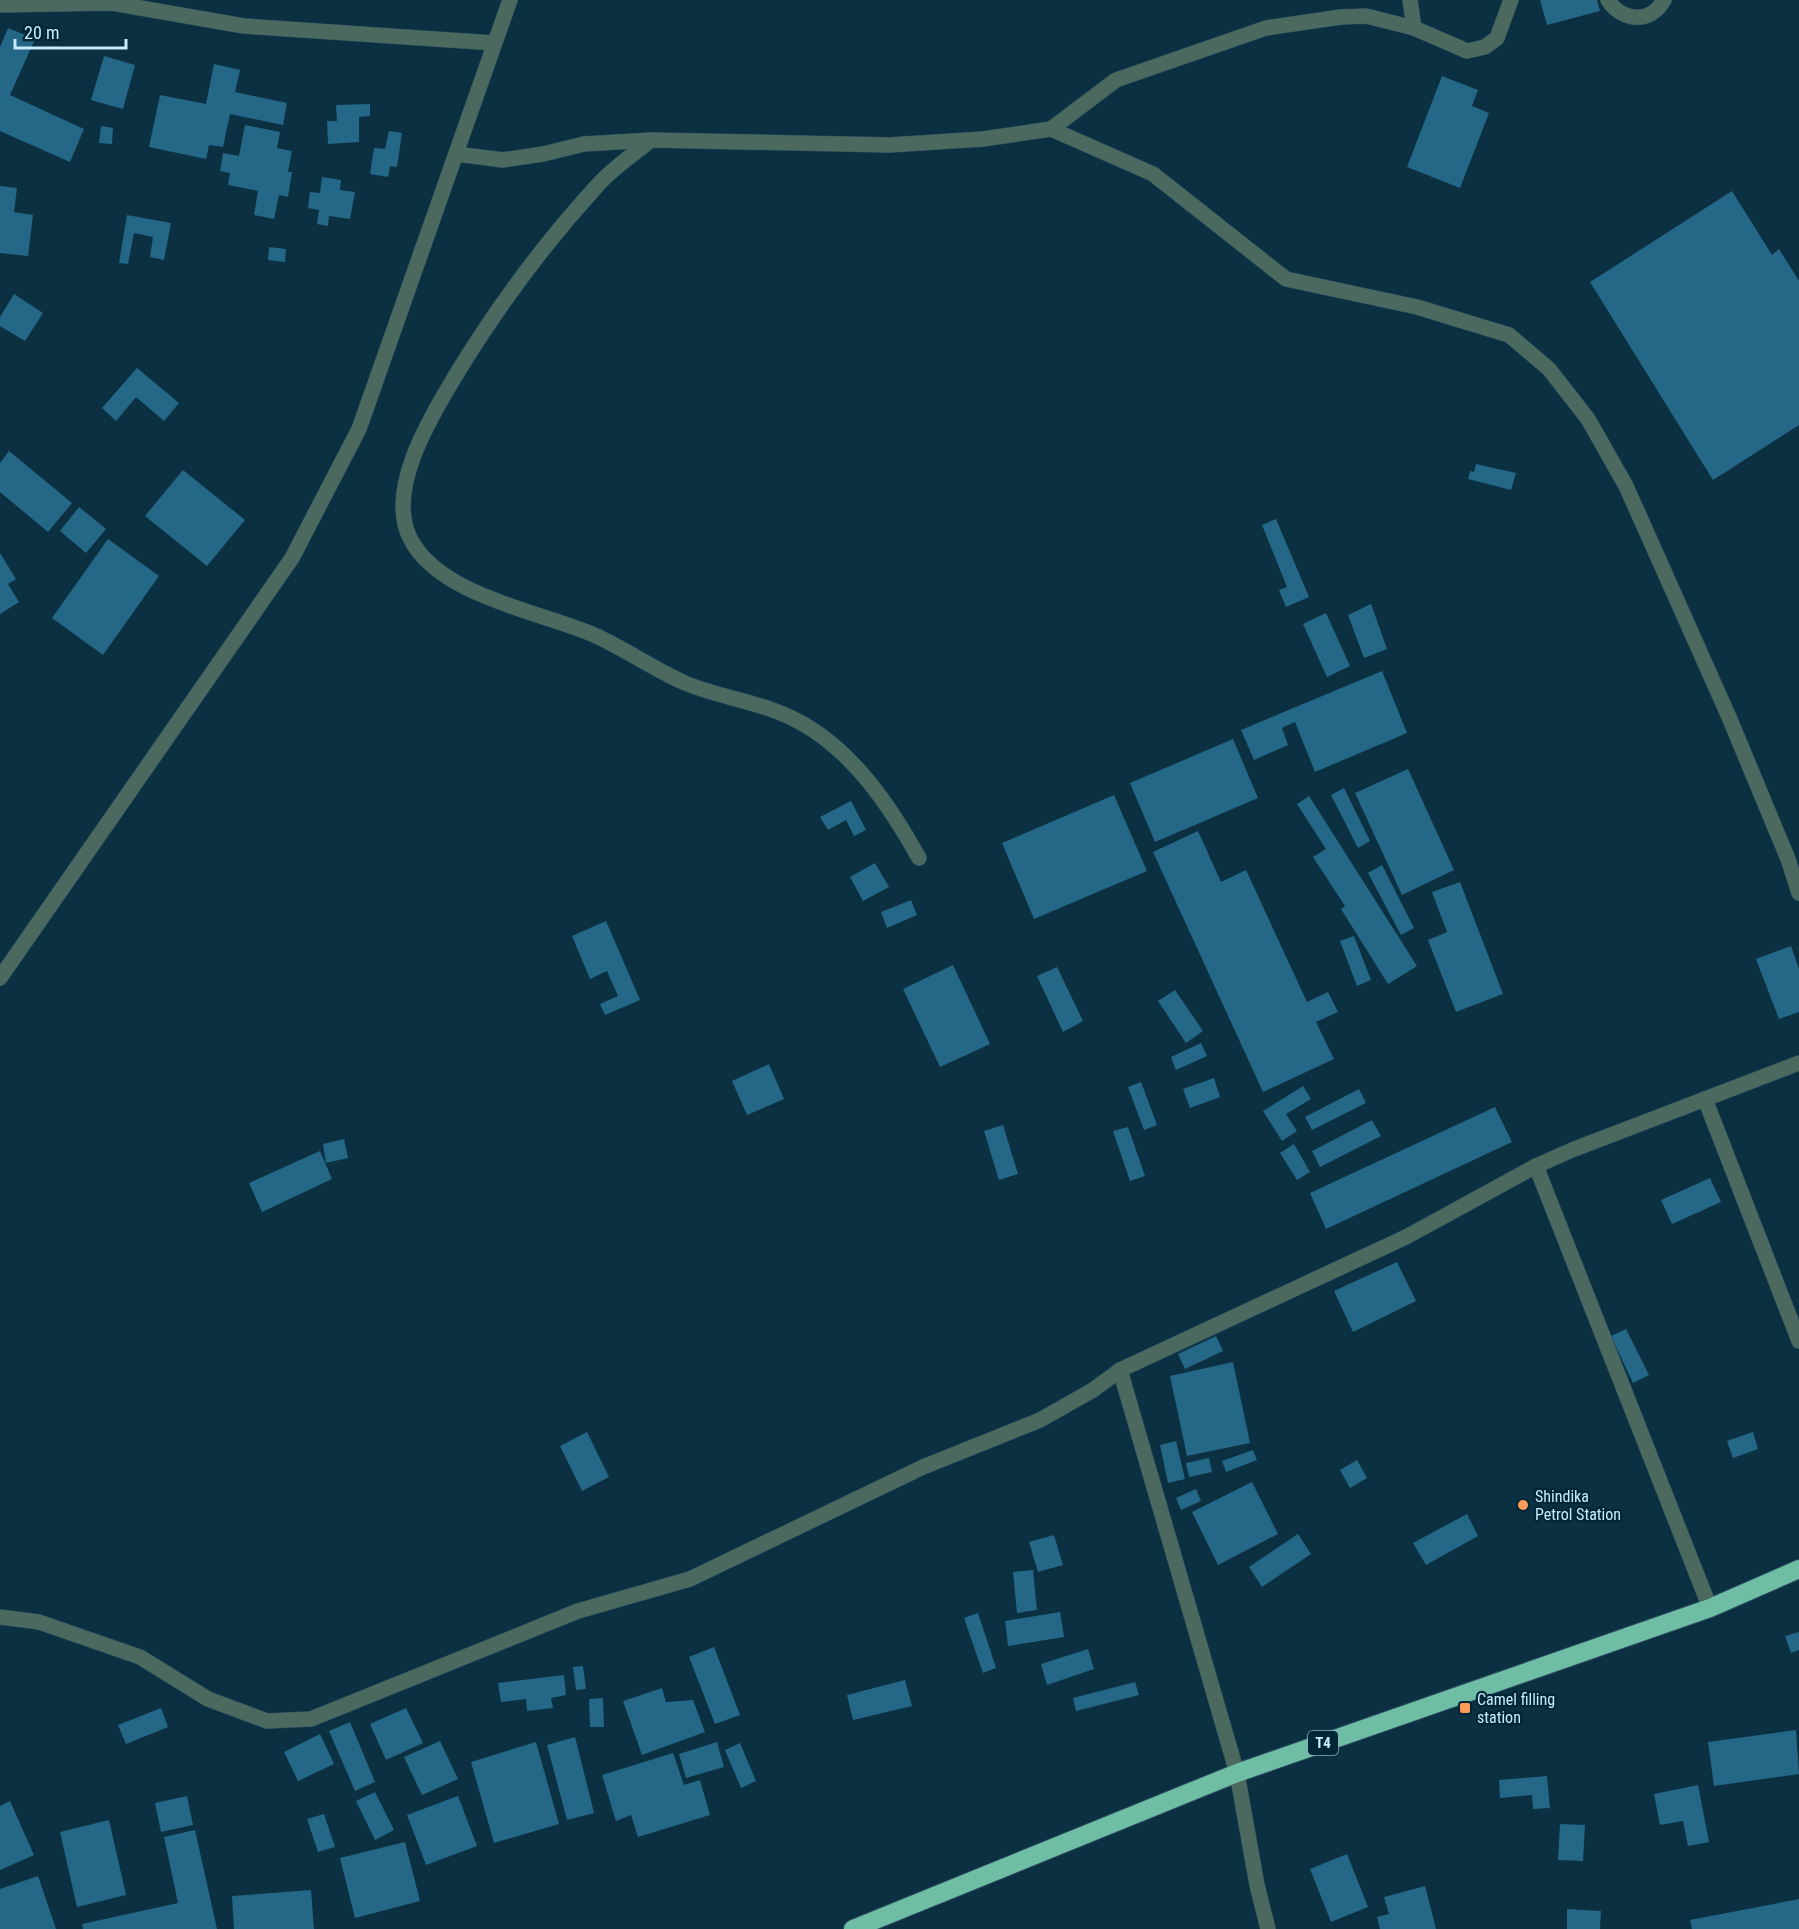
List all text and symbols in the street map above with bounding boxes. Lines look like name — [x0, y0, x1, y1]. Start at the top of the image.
scale bar — [15, 12, 126, 50]
text: 20 m — [24, 22, 59, 43]
place label: Shindika Petrol Station — [1535, 1487, 1621, 1524]
marker: Shindika Petrol Station — [1516, 1498, 1530, 1512]
place label: Camel filling station — [1477, 1690, 1555, 1727]
marker: Camel filling station — [1458, 1701, 1472, 1715]
road number: T4 — [1308, 1731, 1338, 1755]

